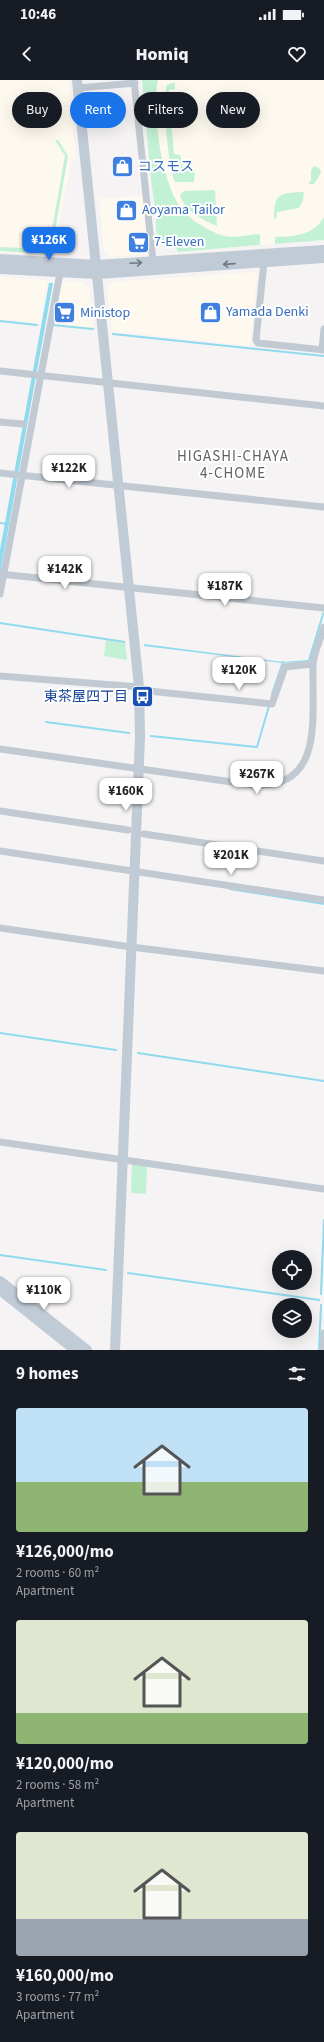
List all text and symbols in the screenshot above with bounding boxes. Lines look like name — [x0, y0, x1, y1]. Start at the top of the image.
text: 10:46 — [20, 4, 56, 25]
text: Homiq — [135, 42, 189, 67]
icon: back — [16, 43, 38, 65]
icon: heart — [286, 43, 308, 65]
chip: Buy — [12, 92, 62, 128]
chip: Rent — [70, 92, 126, 128]
chip: Filters — [134, 92, 198, 128]
chip: New — [206, 92, 260, 128]
shop icon: コスモス — [110, 154, 136, 180]
place label: コスモス — [138, 157, 194, 177]
shop icon: Aoyama Tailor — [114, 197, 140, 223]
place label: Aoyama Tailor — [142, 200, 225, 220]
pin: ¥126K — [21, 227, 77, 261]
supermarket icon: 7-Eleven — [125, 229, 151, 255]
text: ¥126K — [31, 231, 67, 249]
place label: 7-Eleven — [154, 232, 204, 252]
one-way arrow — [129, 259, 142, 266]
one-way arrow — [223, 261, 236, 268]
shop icon: Yamada Denki — [197, 299, 223, 325]
supermarket icon: Ministop — [51, 300, 77, 326]
place label: Yamada Denki — [225, 302, 309, 322]
place label: Ministop — [80, 303, 130, 323]
district label: HIGASHI-CHAYA 4-CHOME — [177, 446, 289, 484]
pin: ¥122K — [41, 455, 97, 489]
text: ¥122K — [51, 459, 87, 477]
pin: ¥142K — [37, 556, 93, 590]
text: ¥142K — [47, 560, 83, 578]
pin: ¥187K — [197, 573, 253, 607]
text: ¥187K — [207, 577, 243, 595]
pin: ¥120K — [211, 657, 267, 691]
text: ¥120K — [221, 661, 257, 679]
bus stop icon: 東茶屋四丁目 — [130, 684, 156, 710]
place label: 東茶屋四丁目 — [44, 687, 128, 707]
pin: ¥267K — [229, 761, 285, 795]
text: ¥267K — [239, 765, 275, 783]
pin: ¥160K — [98, 778, 154, 812]
text: ¥160K — [108, 782, 144, 800]
pin: ¥201K — [203, 842, 259, 876]
text: ¥201K — [213, 846, 249, 864]
map controls — [272, 1250, 312, 1338]
button: locate — [272, 1250, 312, 1290]
pin: ¥110K — [16, 1277, 72, 1311]
text: ¥110K — [26, 1281, 62, 1299]
button: layers — [272, 1298, 312, 1338]
text: 9 homes — [16, 1362, 78, 1386]
icon: filters — [286, 1363, 308, 1385]
icon: home — [126, 1434, 198, 1506]
text: ¥126,000/mo — [16, 1540, 114, 1564]
text: 2 rooms · 60 m² — [16, 1564, 99, 1582]
text: Apartment — [16, 1582, 74, 1600]
icon: home — [126, 1646, 198, 1718]
text: ¥120,000/mo — [16, 1752, 114, 1776]
text: 2 rooms · 58 m² — [16, 1776, 99, 1794]
text: Apartment — [16, 1794, 74, 1812]
icon: home — [126, 1858, 198, 1930]
text: ¥160,000/mo — [16, 1964, 114, 1988]
text: 3 rooms · 77 m² — [16, 1988, 99, 2006]
text: Apartment — [16, 2006, 74, 2024]

